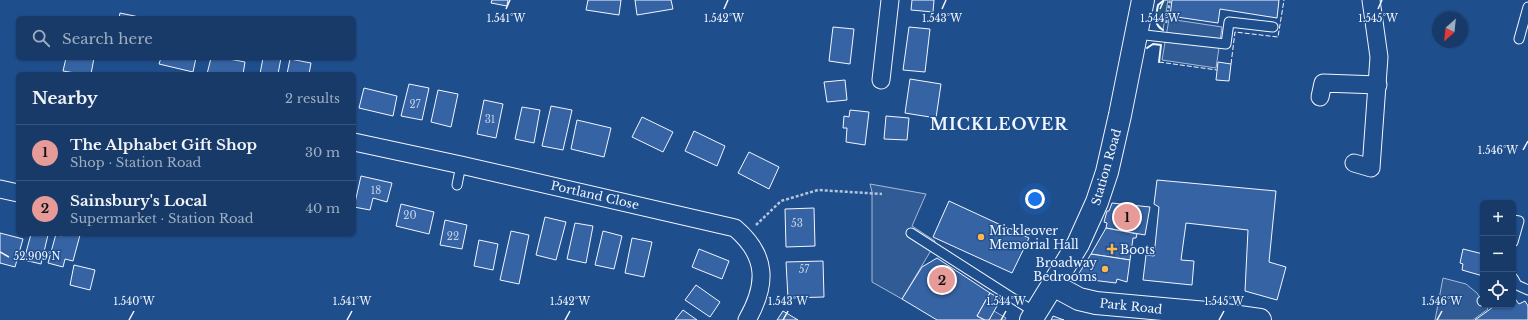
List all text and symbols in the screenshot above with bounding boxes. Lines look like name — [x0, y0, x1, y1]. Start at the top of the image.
text: 1.541°W — [487, 12, 525, 25]
text: 1.542°W — [704, 12, 744, 25]
text: 1.543°W — [922, 12, 962, 25]
text: 1.544°W — [1140, 12, 1180, 25]
text: 1.545°W — [1358, 12, 1398, 25]
north arrow — [1432, 12, 1468, 48]
search box — [16, 16, 356, 60]
icon: search — [30, 27, 52, 49]
text: Search here — [62, 29, 153, 48]
text: Nearby — [32, 88, 98, 109]
text: 2 results — [285, 90, 340, 107]
house number: 27 — [409, 98, 422, 111]
house number: 31 — [485, 113, 495, 126]
district label: MICKLEOVER — [930, 114, 1068, 134]
street label: Station Road — [1088, 127, 1124, 207]
text: The Alphabet Gift Shop — [70, 135, 257, 154]
text: 1 — [42, 144, 48, 161]
text: 30 m — [305, 144, 340, 161]
text: 1.546°W — [1478, 144, 1518, 157]
text: Shop · Station Road — [70, 154, 201, 171]
street label: Portland Close — [549, 178, 641, 212]
house number: 18 — [371, 184, 381, 197]
your location — [1025, 189, 1045, 209]
text: Sainsbury's Local — [70, 191, 207, 210]
text: 2 — [41, 200, 49, 217]
text: 40 m — [305, 200, 340, 217]
map controls — [1480, 200, 1516, 308]
button: + — [1480, 200, 1516, 236]
pin: 1 — [1114, 202, 1140, 232]
house number: 20 — [403, 209, 417, 222]
text: Supermarket · Station Road — [70, 210, 254, 227]
house number: 53 — [791, 217, 803, 230]
place label: Mickleover Memorial Hall — [989, 223, 1079, 252]
house number: 22 — [447, 230, 459, 243]
marker: Mickleover Memorial Hall — [976, 232, 986, 242]
button: − — [1480, 236, 1516, 272]
place label: Boots — [1120, 242, 1155, 257]
marker: Boots — [1107, 244, 1117, 254]
text: 52.909°N — [14, 250, 60, 263]
place label: Broadway Bedrooms — [1033, 255, 1097, 284]
house number: 57 — [799, 263, 810, 276]
marker: Broadway Bedrooms — [1100, 264, 1110, 274]
pin: 2 — [929, 265, 955, 295]
button: locate — [1480, 272, 1516, 308]
text: 1.540°W — [114, 295, 155, 308]
text: 1.541°W — [333, 295, 371, 308]
text: 1.542°W — [550, 295, 590, 308]
text: 1.543°W — [768, 295, 808, 308]
text: 1.544°W — [986, 295, 1026, 308]
street label: Park Road — [1099, 295, 1163, 317]
text: 1.545°W — [1204, 295, 1244, 308]
text: 1.546°W — [1422, 295, 1462, 308]

